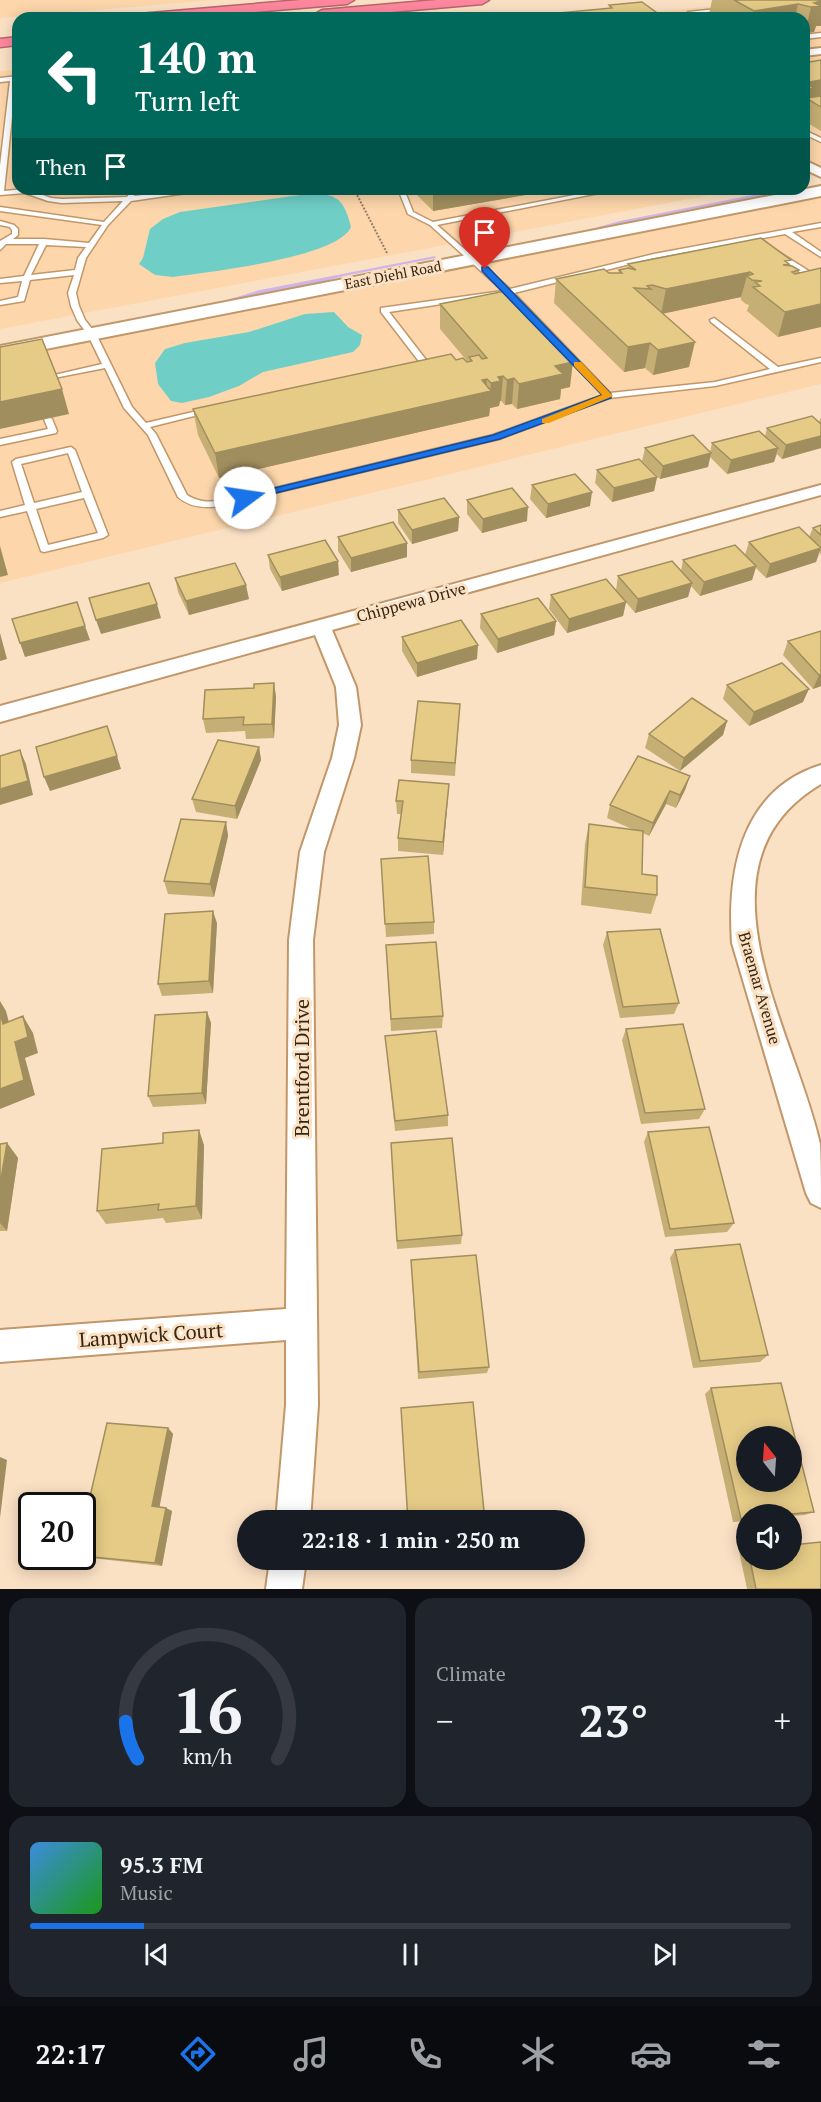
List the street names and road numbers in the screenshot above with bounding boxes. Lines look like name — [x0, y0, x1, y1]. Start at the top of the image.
street label: East Diehl Road — [343, 256, 443, 293]
street label: Chippewa Drive — [354, 577, 468, 627]
street label: Braemar Avenue — [733, 929, 787, 1047]
street label: Brentford Drive — [288, 999, 315, 1137]
street label: Lampwick Court — [78, 1316, 225, 1353]

